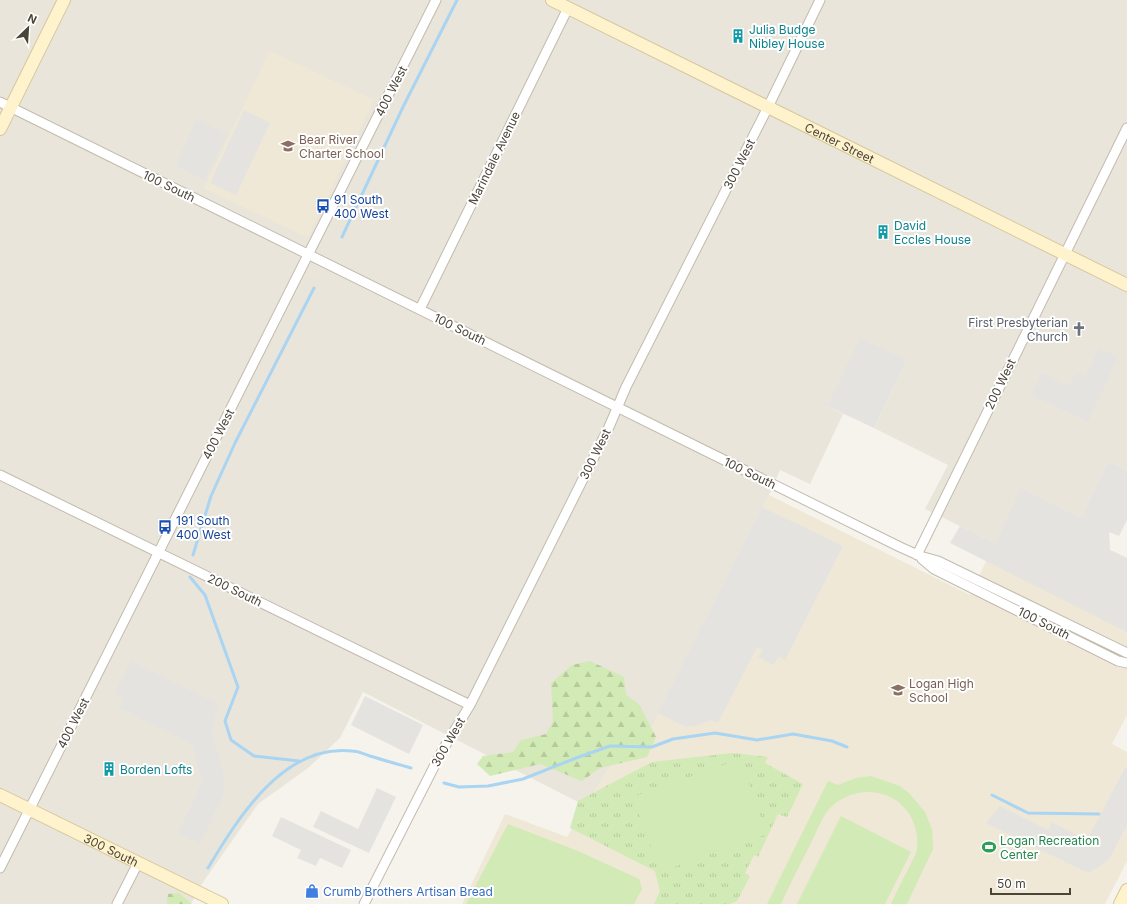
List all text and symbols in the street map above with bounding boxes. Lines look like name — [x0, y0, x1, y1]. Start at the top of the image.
north arrow — [8, 8, 48, 48]
text: N — [25, 11, 39, 27]
place label: Julia Budge Nibley House — [749, 22, 825, 51]
building icon: Julia Budge Nibley House — [730, 28, 746, 44]
street label: 400 West — [372, 63, 410, 119]
street label: Marindale Avenue — [465, 109, 523, 207]
street label: Center Street — [802, 119, 877, 166]
place label: Bear River Charter School — [299, 132, 384, 161]
street label: 300 West — [720, 136, 758, 192]
school or university icon: Bear River Charter School — [280, 138, 296, 154]
street label: 100 South — [140, 167, 198, 205]
place label: 91 South 400 West — [334, 192, 389, 221]
bus stop icon: 91 South 400 West — [315, 198, 331, 214]
place label: David Eccles House — [894, 218, 971, 247]
building icon: David Eccles House — [875, 224, 891, 240]
street label: 100 South — [431, 310, 489, 348]
place label: First Presbyterian Church — [968, 315, 1068, 344]
church icon: First Presbyterian Church — [1071, 321, 1087, 337]
street label: 200 West — [981, 356, 1019, 412]
street label: 400 West — [199, 406, 237, 462]
street label: 300 West — [576, 426, 614, 482]
street label: 100 South — [721, 454, 779, 492]
place label: 191 South 400 West — [176, 513, 231, 542]
bus stop icon: 191 South 400 West — [157, 519, 173, 535]
street label: 200 South — [205, 570, 265, 610]
street label: 100 South — [1015, 604, 1073, 642]
place label: Logan High School — [909, 676, 974, 705]
school or university icon: Logan High School — [890, 682, 906, 698]
street label: 400 West — [54, 695, 92, 751]
street label: 300 West — [428, 715, 468, 769]
building icon: Borden Lofts — [101, 761, 117, 777]
place label: Borden Lofts — [120, 762, 192, 777]
street label: 300 South — [82, 830, 141, 869]
place label: Logan Recreation Center — [1000, 833, 1099, 862]
sports icon: Logan Recreation Center — [981, 839, 997, 855]
scale bar — [991, 870, 1070, 896]
text: 50 m — [997, 876, 1026, 891]
shop icon: Crumb Brothers Artisan Bread — [304, 883, 320, 899]
place label: Crumb Brothers Artisan Bread — [323, 884, 493, 899]

